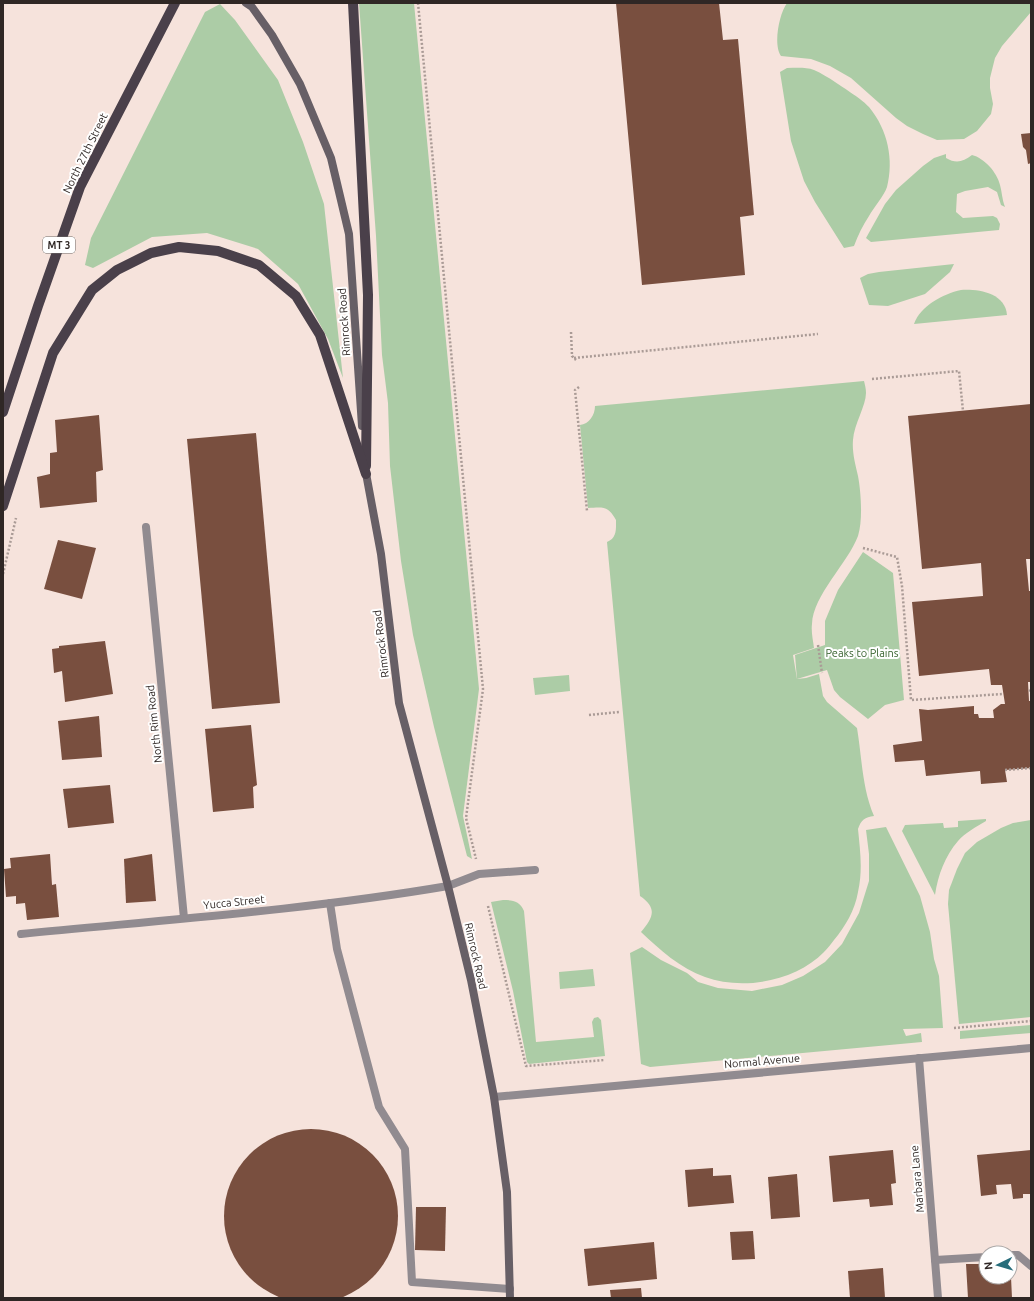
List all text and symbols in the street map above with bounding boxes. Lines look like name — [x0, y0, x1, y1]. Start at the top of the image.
street label: North 27th Street — [60, 110, 110, 195]
road number: MT 3 — [43, 237, 75, 253]
street label: Rimrock Road — [336, 288, 352, 356]
street label: Rimrock Road — [371, 609, 391, 679]
park label: Peaks to Plains — [825, 647, 899, 659]
street label: North Rim Road — [144, 684, 164, 764]
street label: Yucca Street — [203, 893, 266, 911]
street label: Rimrock Road — [462, 921, 490, 991]
street label: Normal Avenue — [724, 1052, 800, 1070]
street label: Marbara Lane — [908, 1145, 926, 1213]
north arrow — [978, 1245, 1018, 1285]
text: N — [982, 1261, 994, 1270]

